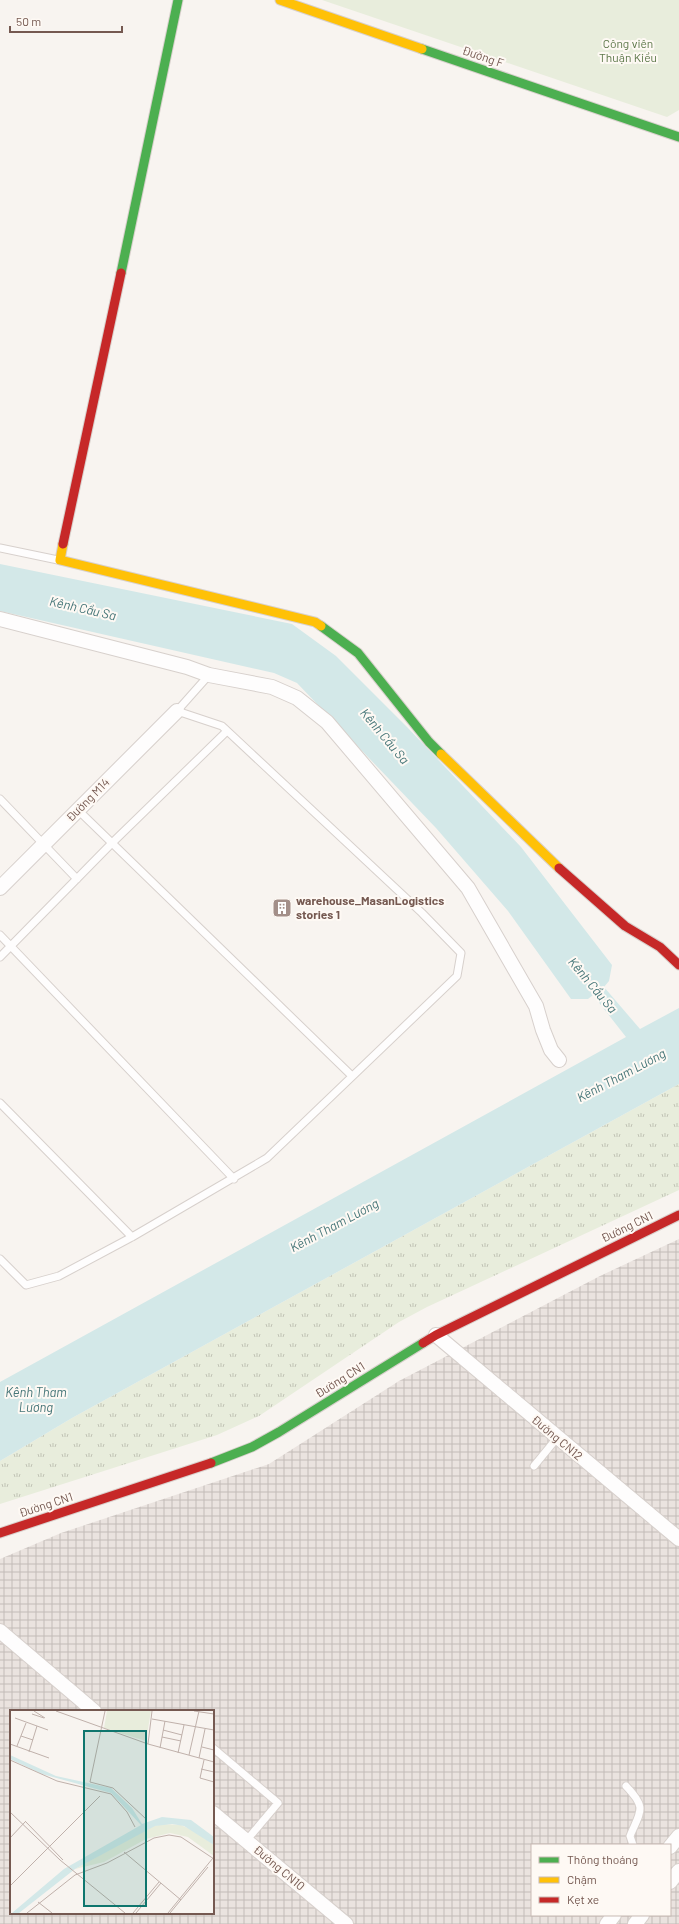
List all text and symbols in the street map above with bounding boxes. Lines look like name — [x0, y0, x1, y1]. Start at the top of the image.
scale bar — [10, 8, 122, 34]
text: 50 m — [16, 14, 41, 28]
park label: Công viên Thuận Kiều — [599, 36, 657, 64]
street label: Đường F — [461, 42, 506, 70]
water label: Kênh Cầu Sa — [48, 593, 118, 623]
water label: Kênh Cầu Sa — [357, 705, 413, 767]
street label: Đường M14 — [63, 775, 112, 824]
place label: warehouse_MasanLogistics stories 1 — [296, 893, 444, 921]
building icon: warehouse_MasanLogistics stories 1 — [271, 897, 293, 919]
water label: Kênh Cầu Sa — [565, 954, 621, 1016]
water label: Kênh Tham Lương — [574, 1045, 668, 1105]
water label: Kênh Tham Lương — [287, 1195, 381, 1255]
street label: Đường CN1 — [598, 1208, 655, 1245]
street label: Đường CN1 — [312, 1358, 367, 1400]
water label: Kênh Tham Lương — [5, 1384, 67, 1415]
street label: Đường CN12 — [529, 1412, 586, 1463]
street label: Đường CN1 — [17, 1489, 74, 1519]
inset map — [10, 1710, 214, 1914]
street label: Đường CN10 — [251, 1842, 308, 1893]
legend — [531, 1844, 671, 1916]
text: Thông thoáng — [567, 1852, 638, 1866]
text: Chậm — [567, 1872, 597, 1886]
text: Kẹt xe — [567, 1892, 599, 1906]

